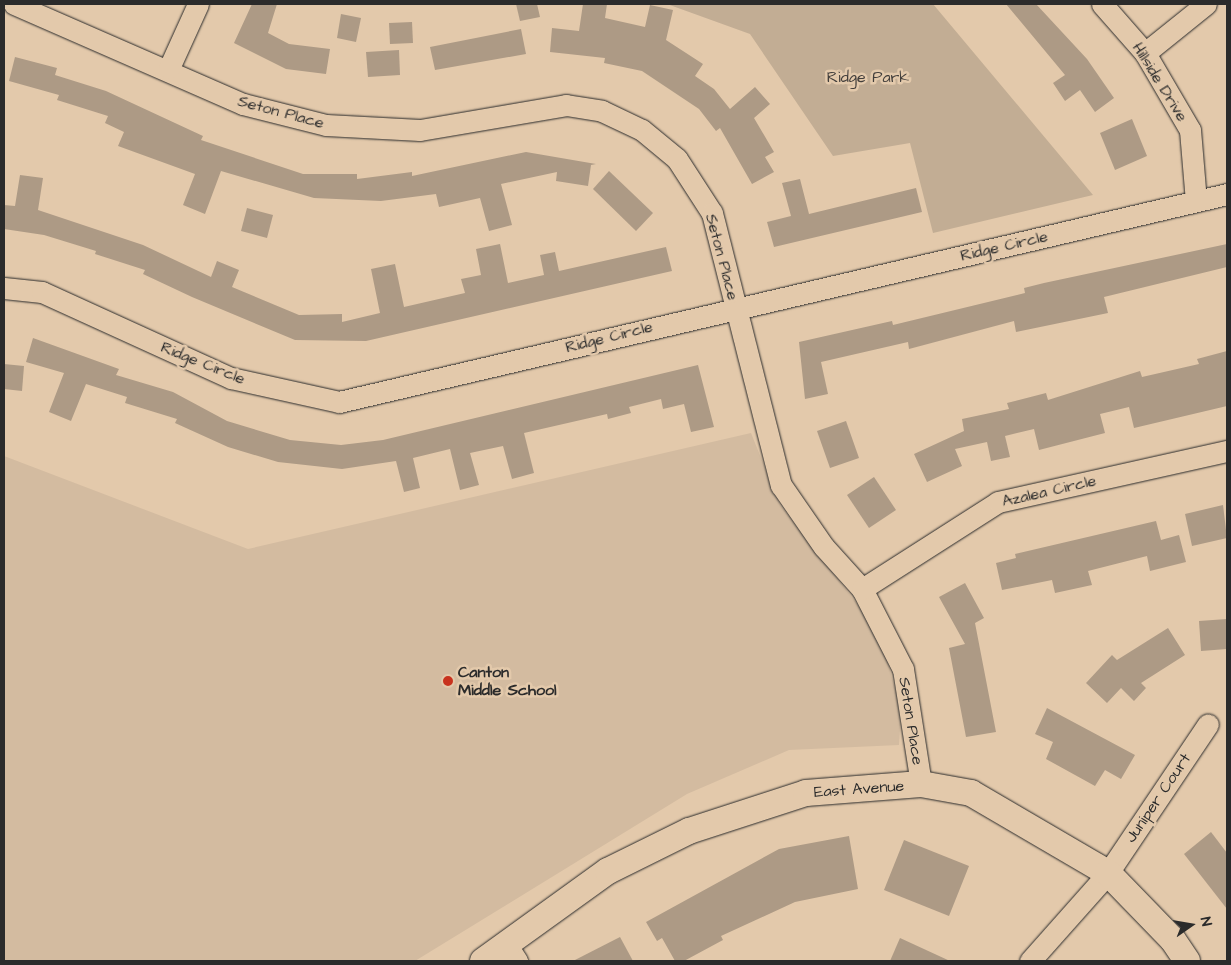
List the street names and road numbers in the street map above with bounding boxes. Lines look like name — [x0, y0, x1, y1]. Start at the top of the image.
street label: Hillside Drive — [1128, 39, 1192, 125]
street label: Seton Place — [236, 91, 326, 133]
street label: Seton Place — [701, 212, 743, 302]
street label: Ridge Circle — [958, 227, 1050, 265]
street label: Ridge Circle — [563, 317, 655, 357]
street label: Ridge Circle — [158, 337, 248, 389]
street label: Azalea Circle — [1000, 471, 1098, 511]
street label: Seton Place — [895, 676, 927, 766]
street label: Juniper Court — [1121, 750, 1195, 846]
street label: East Avenue — [813, 776, 905, 802]

